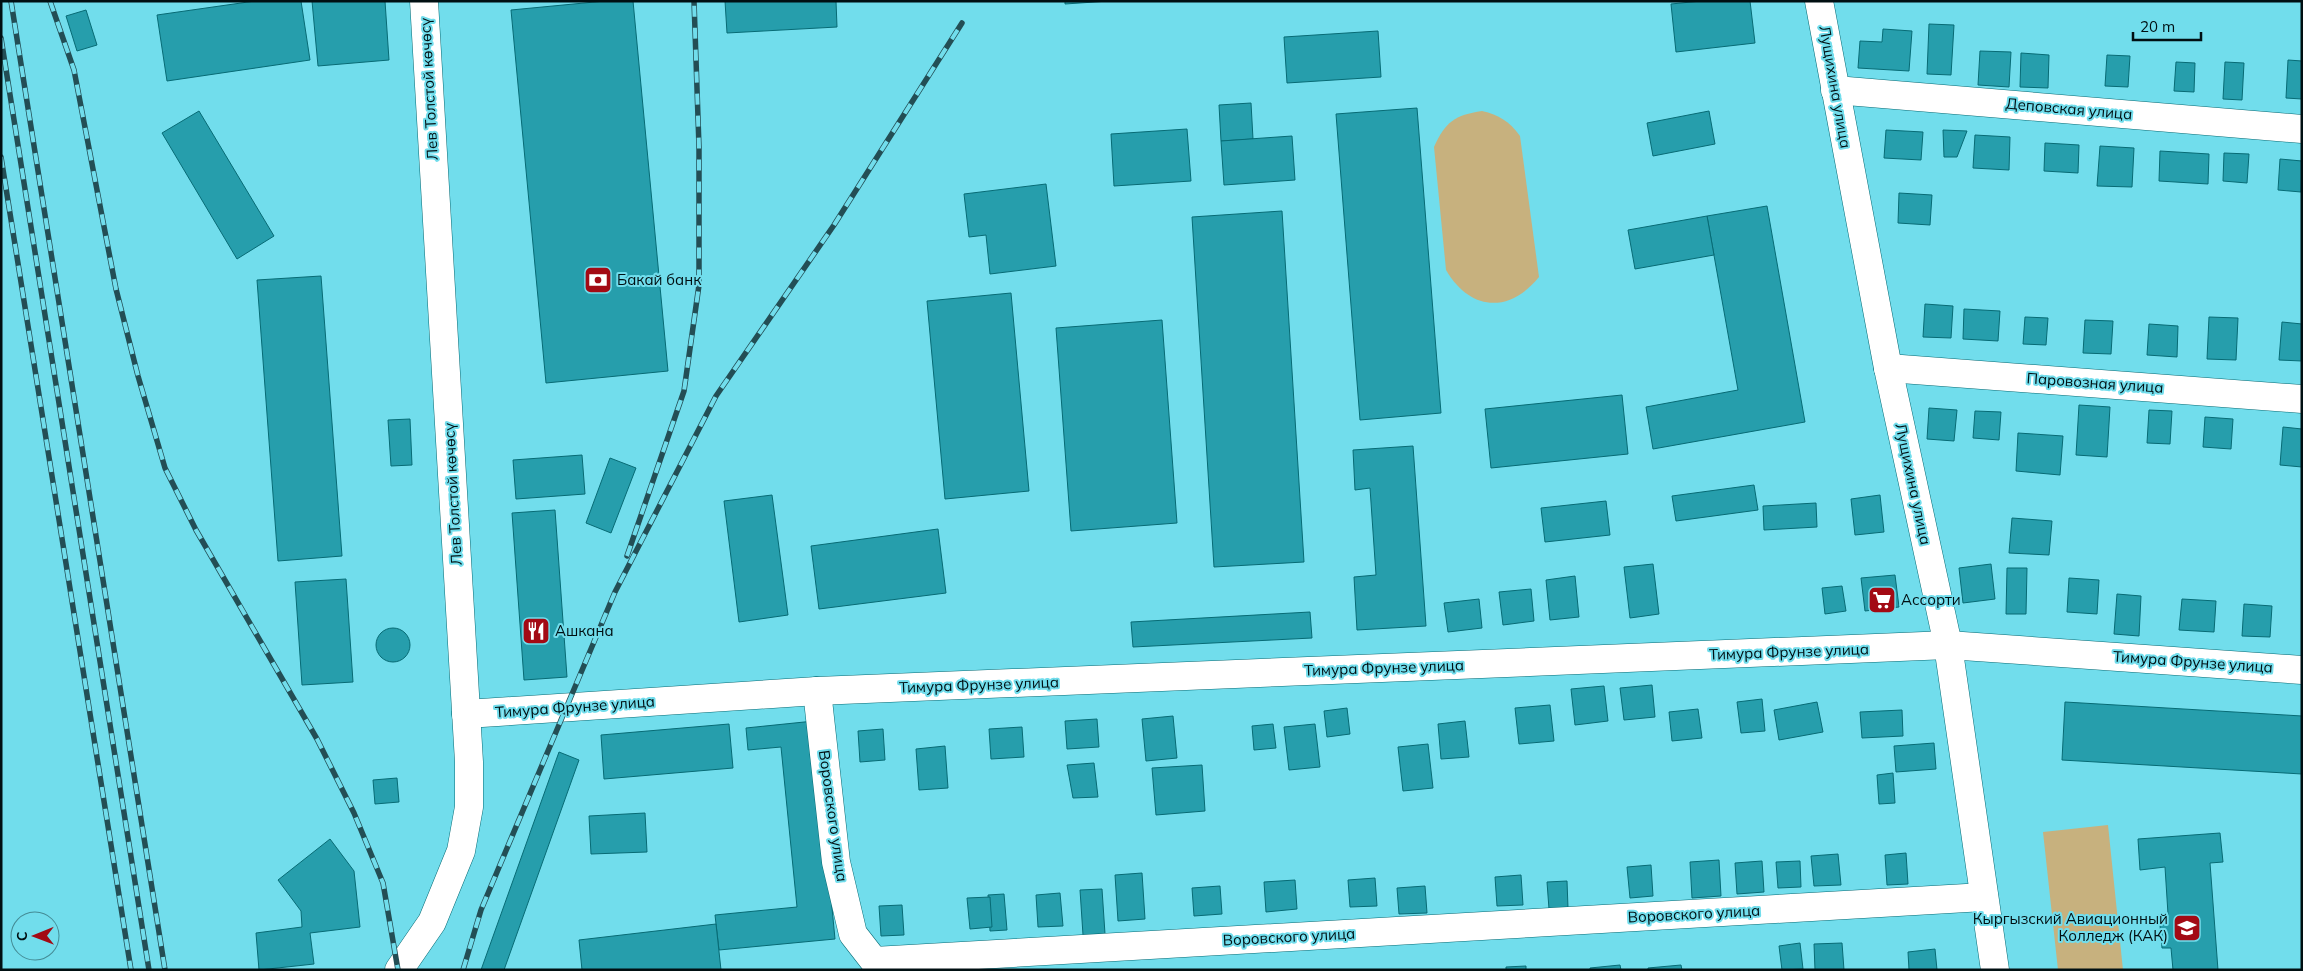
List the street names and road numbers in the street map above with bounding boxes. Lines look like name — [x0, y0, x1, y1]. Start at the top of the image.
street label: Лев Толстой көчөсү — [415, 17, 442, 161]
street label: Лущихина улица — [1815, 24, 1856, 150]
street label: Деповская улица — [2005, 94, 2133, 124]
street label: Паровозная улица — [2026, 368, 2164, 397]
street label: Лущихина улица — [1891, 421, 1936, 546]
street label: Лев Толстой көчөсү — [439, 422, 466, 566]
street label: Тимура Фрунзе улица — [1709, 639, 1869, 664]
street label: Тимура Фрунзе улица — [2113, 646, 2273, 677]
street label: Тимура Фрунзе улица — [1304, 655, 1464, 680]
street label: Тимура Фрунзе улица — [899, 672, 1059, 697]
street label: Тимура Фрунзе улица — [495, 691, 655, 722]
street label: Воровского улица — [815, 749, 852, 883]
street label: Воровского улица — [1627, 901, 1761, 926]
street label: Воровского улица — [1222, 924, 1356, 949]

